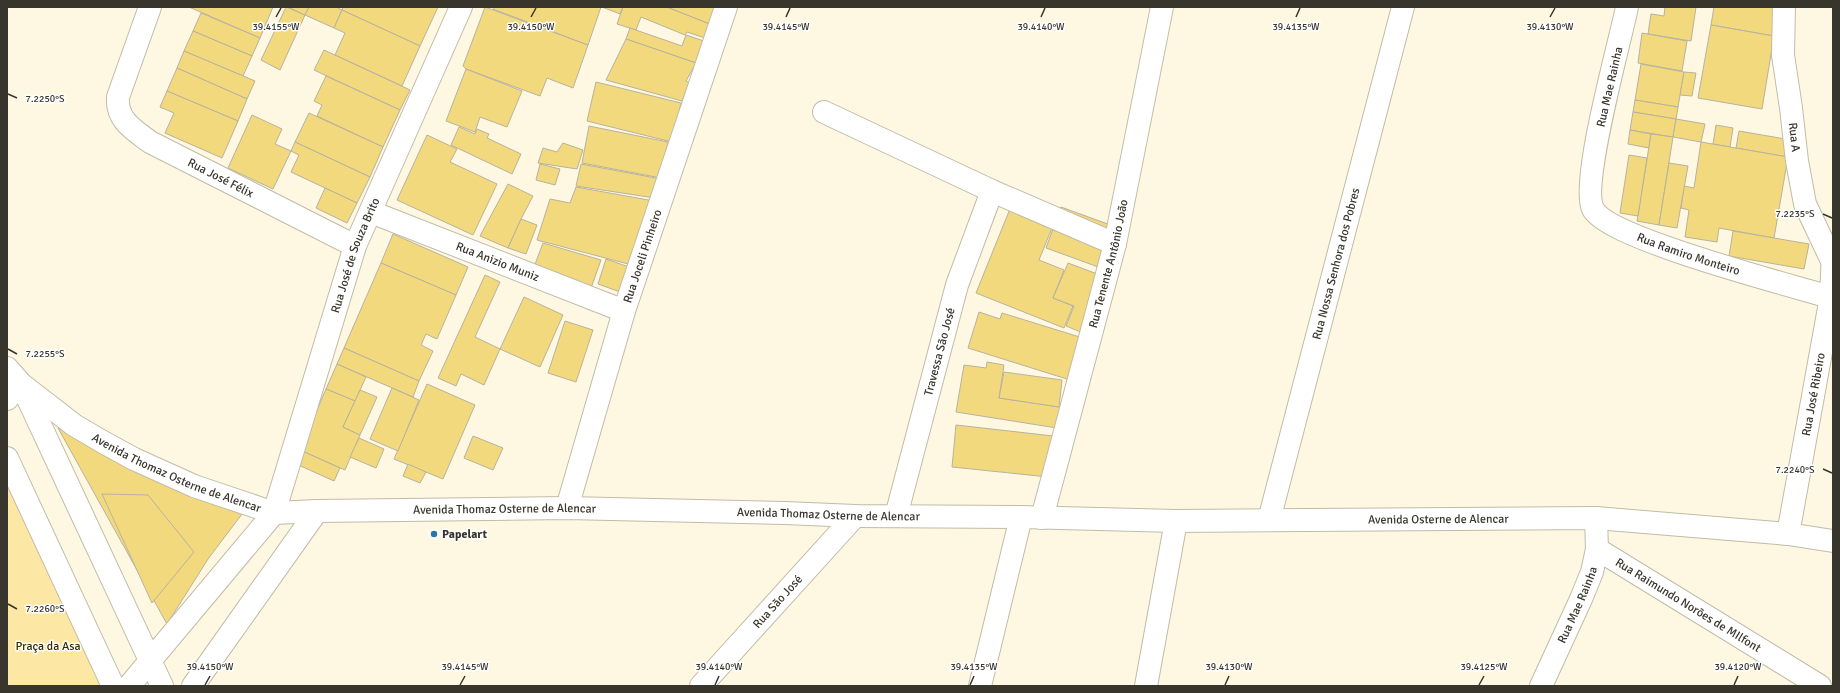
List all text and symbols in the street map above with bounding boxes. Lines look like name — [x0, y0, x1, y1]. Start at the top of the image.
text: 39.4155°W — [252, 21, 300, 33]
text: 39.4150°W — [507, 21, 555, 33]
text: 39.4145°W — [762, 21, 810, 33]
text: 39.4140°W — [1017, 21, 1065, 33]
text: 39.4135°W — [1272, 21, 1320, 33]
text: 39.4130°W — [1526, 21, 1574, 33]
street label: Rua Mae Rainha — [1593, 45, 1627, 129]
text: 7.2250°S — [26, 93, 65, 105]
street label: Rua A — [1785, 122, 1803, 153]
street label: Rua José Félix — [185, 155, 256, 201]
street label: Rua Nossa Senhora dos Pobres — [1309, 186, 1363, 341]
street label: Rua José de Souza Brito — [328, 195, 383, 315]
street label: Rua Tenente Antônio João — [1085, 198, 1131, 330]
street label: Rua Joceli Pinheiro — [620, 207, 665, 305]
text: 7.2235°S — [1776, 208, 1815, 220]
street label: Rua Ramiro Monteiro — [1635, 229, 1742, 278]
street label: Rua Anizio Muniz — [454, 238, 542, 285]
street label: Travessa São José — [921, 306, 958, 397]
text: 7.2255°S — [26, 348, 65, 360]
street label: Rua José Ribeiro — [1798, 351, 1828, 437]
street label: Avenida Thomaz Osterne de Alencar — [89, 430, 264, 516]
text: 7.2240°S — [1776, 464, 1815, 476]
street label: Avenida Thomaz Osterne de Alencar — [413, 500, 597, 517]
street label: Avenida Thomaz Osterne de Alencar — [737, 504, 921, 524]
street label: Avenida Osterne de Alencar — [1368, 511, 1509, 527]
place label: Papelart — [442, 527, 488, 542]
marker: Papelart — [429, 529, 439, 539]
street label: Rua Raimundo Norões de MIlfont — [1613, 555, 1764, 655]
street label: Rua Mae Rainha — [1554, 565, 1600, 646]
street label: Rua São José — [750, 572, 806, 631]
text: 7.2260°S — [26, 603, 65, 615]
park label: Praça da Asa — [15, 639, 81, 654]
text: 39.4150°W — [186, 661, 234, 673]
text: 39.4145°W — [441, 661, 489, 673]
text: 39.4140°W — [695, 661, 743, 673]
text: 39.4135°W — [950, 661, 998, 673]
text: 39.4130°W — [1205, 661, 1253, 673]
text: 39.4125°W — [1460, 661, 1508, 673]
text: 39.4120°W — [1714, 661, 1762, 673]

